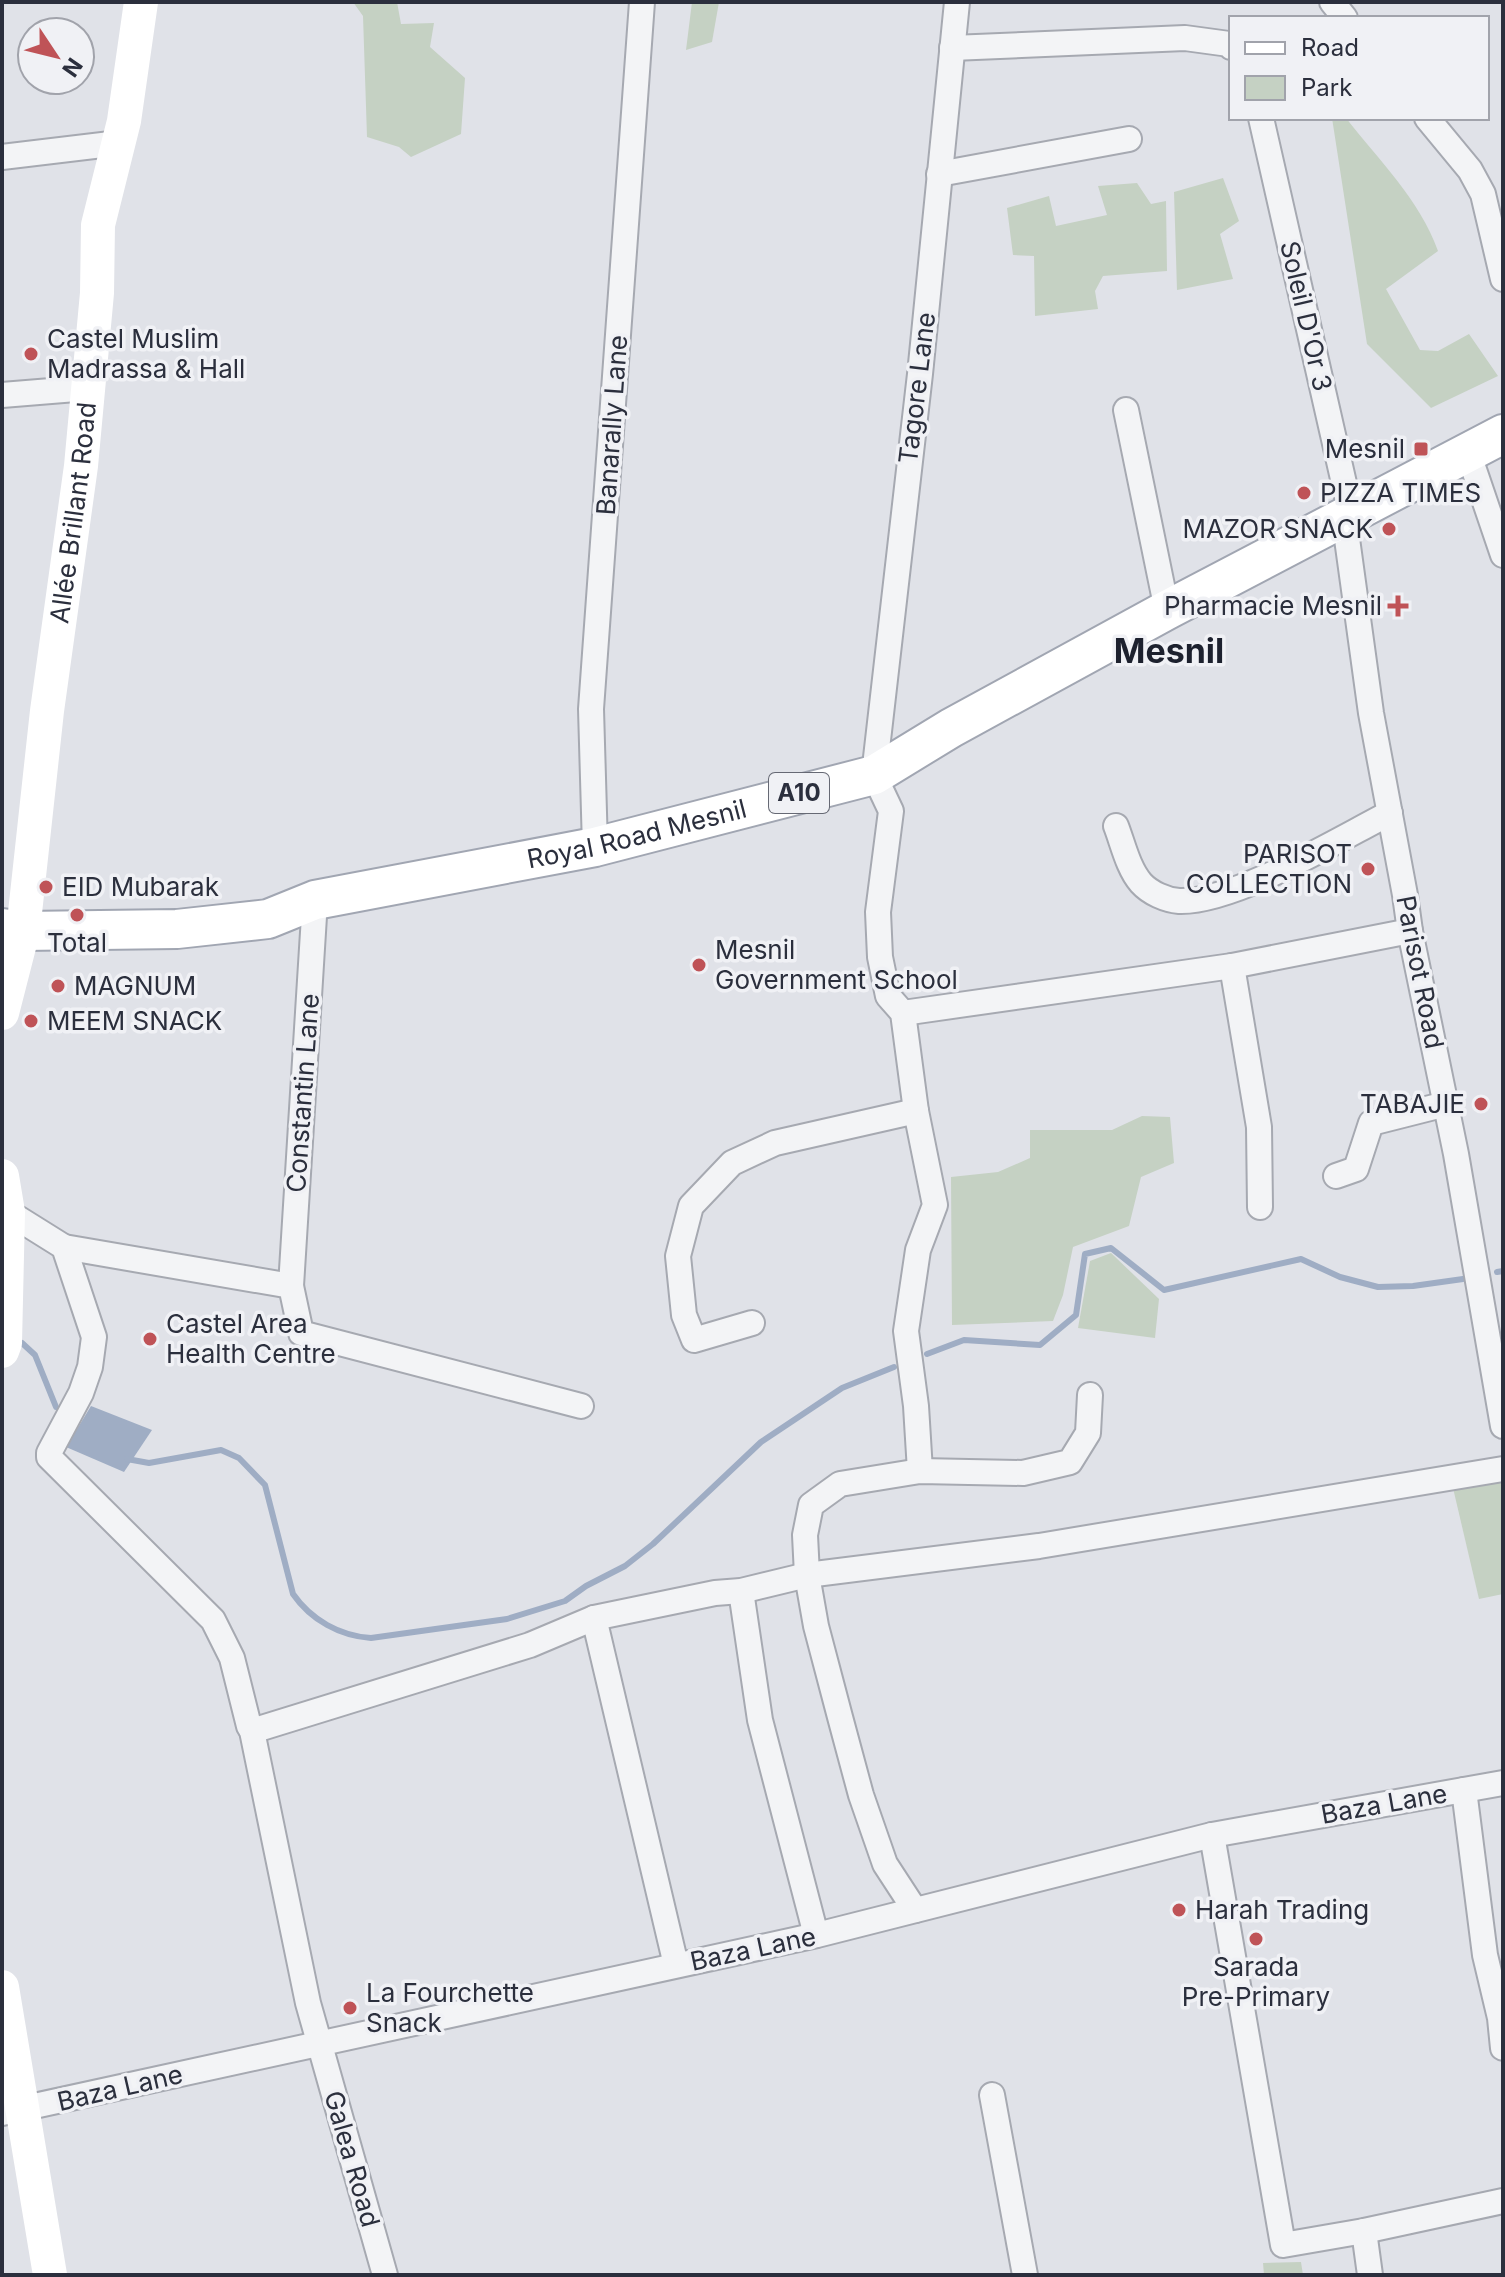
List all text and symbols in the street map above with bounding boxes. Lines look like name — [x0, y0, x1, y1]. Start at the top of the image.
north arrow — [16, 16, 96, 96]
legend — [1229, 16, 1489, 120]
text: Road — [1301, 33, 1359, 62]
text: N — [57, 53, 88, 82]
text: Park — [1301, 73, 1352, 102]
street label: Soleil D'Or 3 — [1274, 238, 1339, 394]
street label: Tagore Lane — [892, 310, 941, 466]
place label: Castel Muslim Madrassa & Hall — [47, 323, 245, 384]
street label: Banarally Lane — [590, 334, 633, 516]
marker: Castel Muslim Madrassa & Hall — [22, 345, 40, 363]
street label: Allée Brillant Road — [43, 401, 102, 625]
place label: Mesnil — [1325, 433, 1405, 464]
marker: Mesnil — [1412, 440, 1430, 458]
place label: PIZZA TIMES — [1320, 477, 1481, 508]
marker: PIZZA TIMES — [1295, 484, 1313, 502]
place label: MAZOR SNACK — [1182, 513, 1373, 544]
marker: MAZOR SNACK — [1380, 520, 1398, 538]
place label: Pharmacie Mesnil — [1164, 590, 1382, 621]
marker: Pharmacie Mesnil — [1389, 597, 1407, 615]
district label: Mesnil — [1114, 630, 1224, 671]
road number: A10 — [769, 773, 829, 813]
street label: Royal Road Mesnil — [524, 793, 750, 875]
place label: PARISOT COLLECTION — [1186, 838, 1352, 899]
marker: PARISOT COLLECTION — [1359, 860, 1377, 878]
place label: EID Mubarak — [62, 871, 219, 902]
marker: EID Mubarak — [37, 878, 55, 896]
street label: Parisot Road — [1390, 893, 1451, 1051]
marker: Total — [68, 906, 86, 924]
place label: Total — [47, 927, 107, 958]
place label: Mesnil Government School — [715, 934, 958, 995]
marker: Mesnil Government School — [690, 956, 708, 974]
place label: MAGNUM — [74, 970, 196, 1001]
marker: MAGNUM — [49, 977, 67, 995]
street label: Constantin Lane — [280, 992, 325, 1194]
place label: MEEM SNACK — [47, 1005, 222, 1036]
marker: MEEM SNACK — [22, 1012, 40, 1030]
place label: TABAJIE — [1360, 1088, 1465, 1119]
marker: TABAJIE — [1472, 1095, 1490, 1113]
place label: Castel Area Health Centre — [166, 1308, 336, 1369]
marker: Castel Area Health Centre — [141, 1330, 159, 1348]
street label: Baza Lane — [1318, 1777, 1449, 1830]
place label: Harah Trading — [1195, 1894, 1369, 1925]
marker: Harah Trading — [1170, 1901, 1188, 1919]
street label: Baza Lane — [687, 1920, 819, 1977]
marker: Sarada Pre-Primary — [1247, 1930, 1265, 1948]
place label: Sarada Pre-Primary — [1182, 1951, 1330, 2012]
place label: La Fourchette Snack — [366, 1977, 534, 2038]
marker: La Fourchette Snack — [341, 1999, 359, 2017]
street label: Baza Lane — [54, 2058, 186, 2117]
street label: Galea Road — [318, 2087, 387, 2231]

